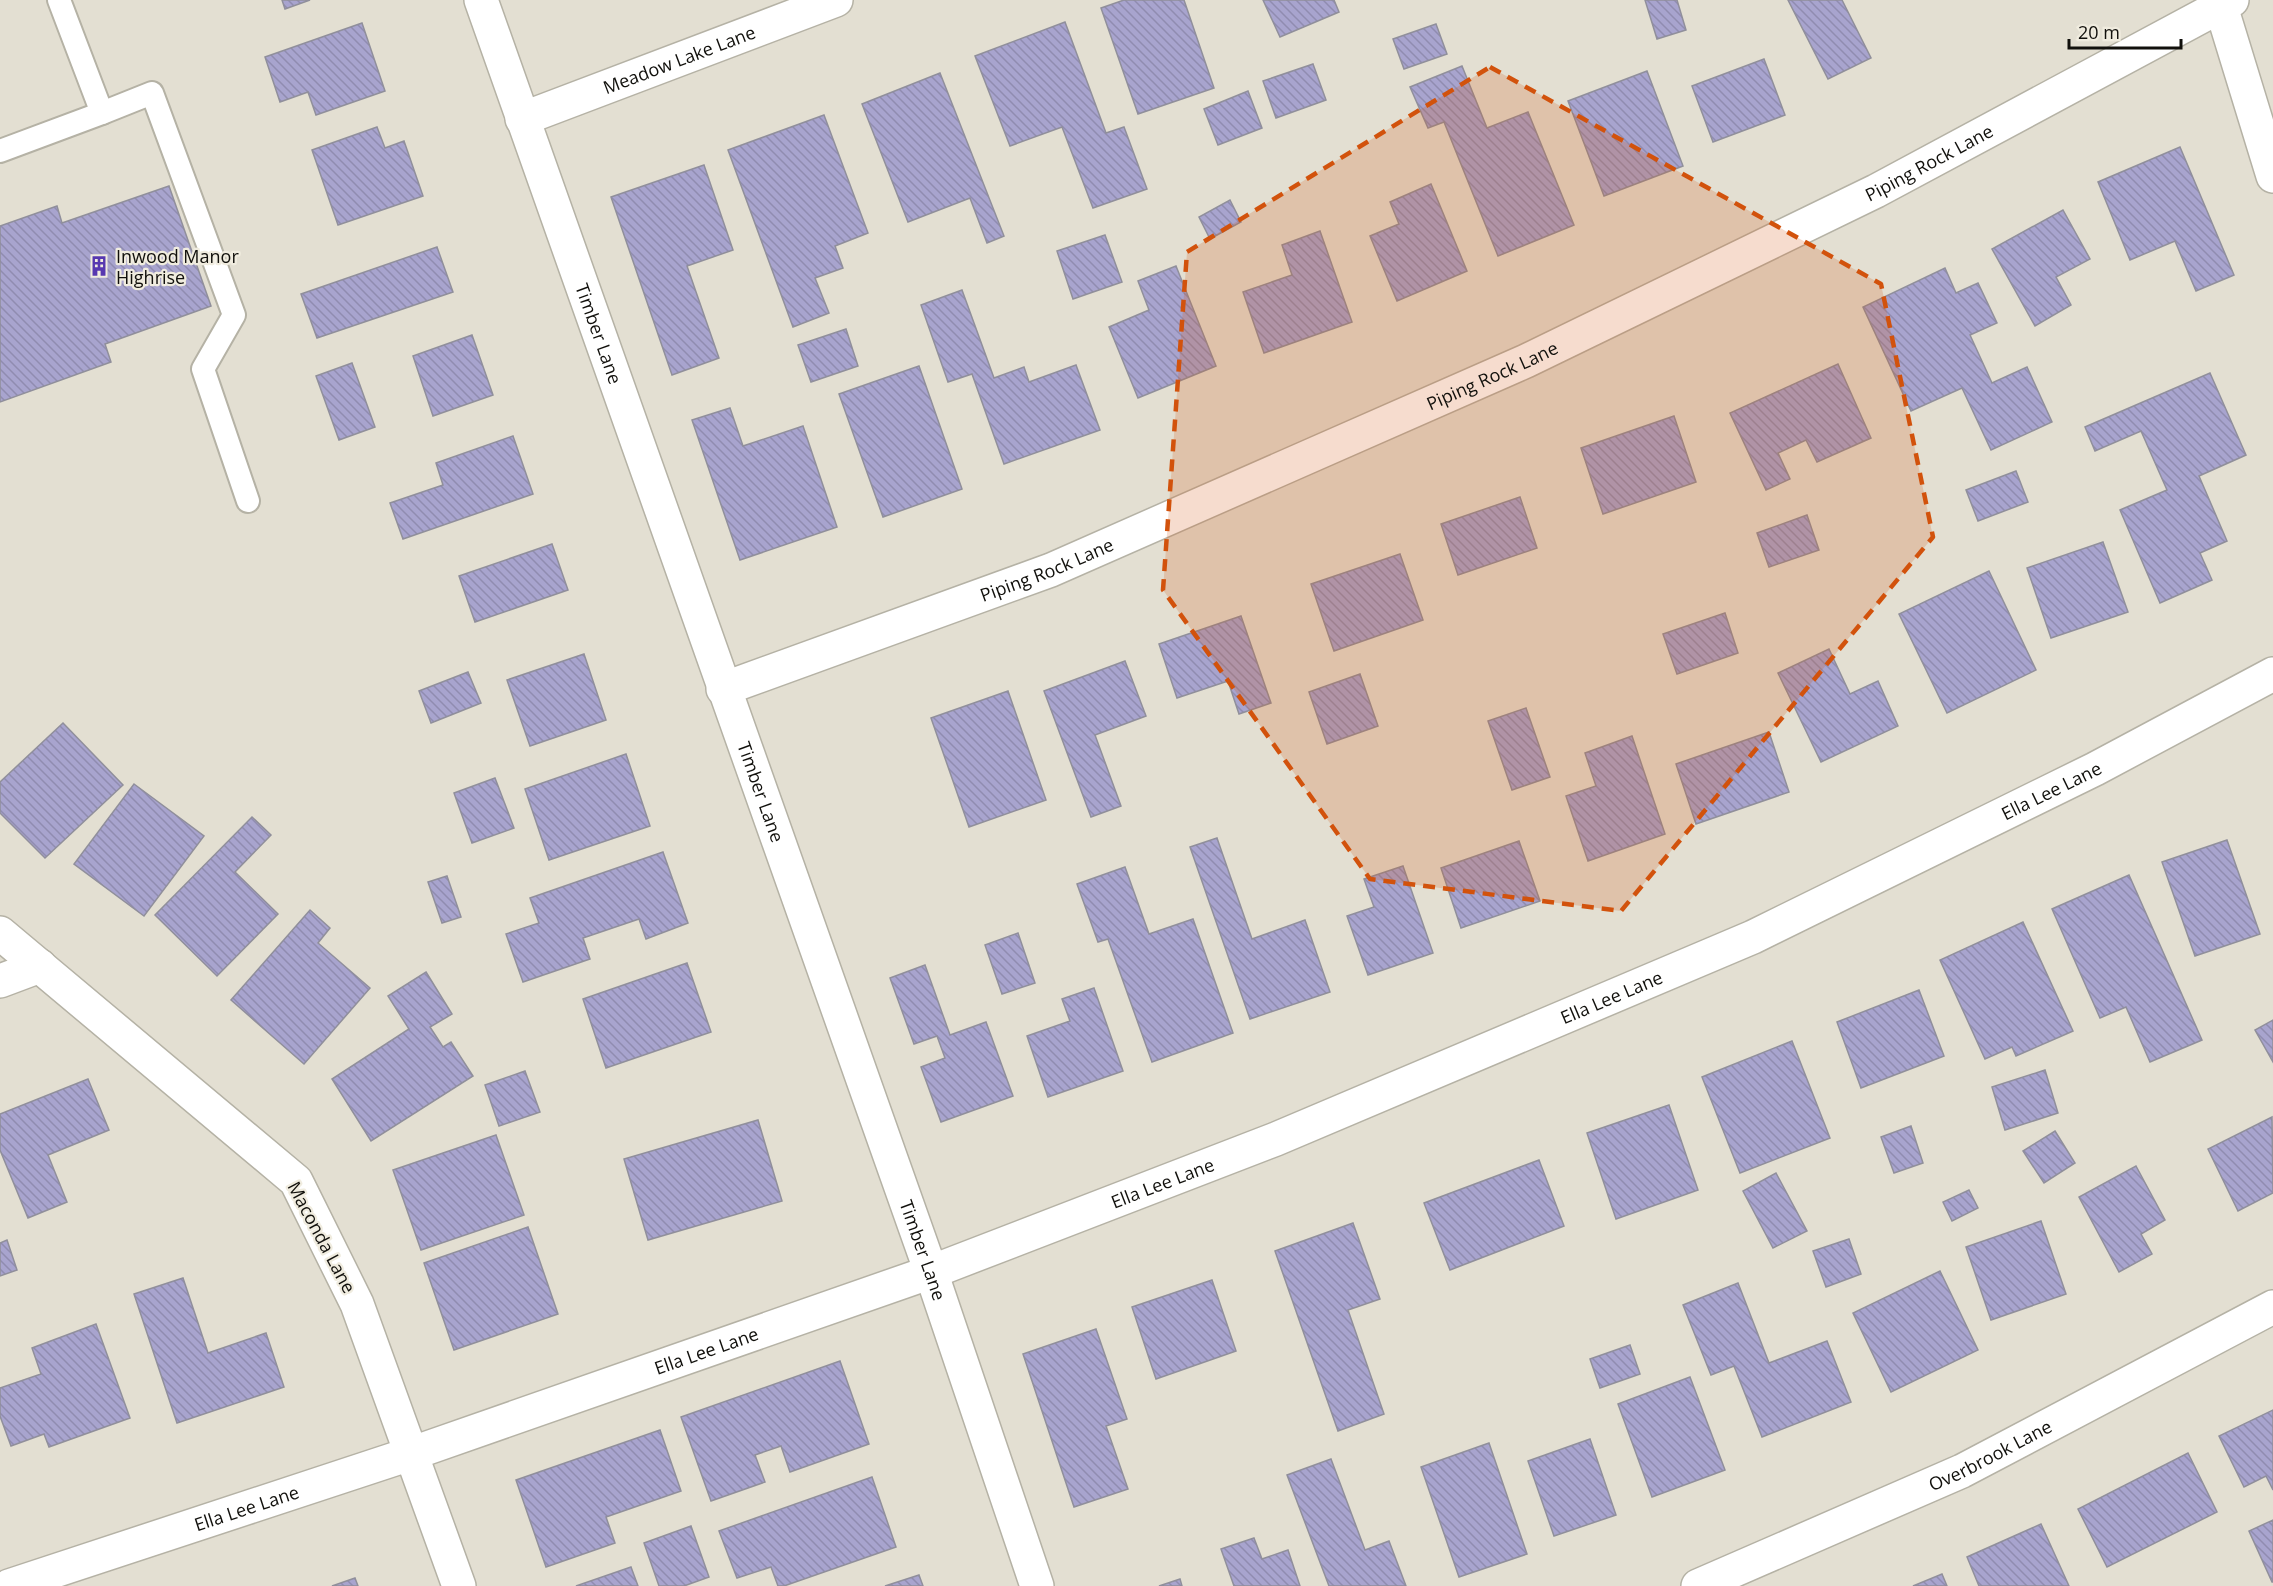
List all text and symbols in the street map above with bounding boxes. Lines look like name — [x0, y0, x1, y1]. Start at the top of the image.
scale bar — [2069, 12, 2182, 50]
street label: Meadow Lake Lane — [600, 20, 759, 99]
text: 20 m — [2078, 20, 2120, 44]
street label: Piping Rock Lane — [1861, 119, 1997, 207]
place label: Inwood Manor Highrise — [116, 244, 239, 289]
building icon: Inwood Manor Highrise — [87, 254, 111, 278]
street label: Timber Lane — [570, 280, 628, 387]
street label: Piping Rock Lane — [1423, 335, 1562, 415]
street label: Piping Rock Lane — [977, 532, 1117, 607]
street label: Timber Lane — [732, 738, 790, 845]
street label: Ella Lee Lane — [1997, 756, 2106, 825]
street label: Ella Lee Lane — [1557, 965, 1666, 1029]
street label: Ella Lee Lane — [1107, 1152, 1217, 1214]
street label: Maconda Lane — [283, 1177, 361, 1297]
street label: Timber Lane — [894, 1197, 952, 1303]
street label: Ella Lee Lane — [651, 1321, 762, 1380]
street label: Overbrook Lane — [1925, 1414, 2056, 1496]
street label: Ella Lee Lane — [191, 1479, 302, 1536]

